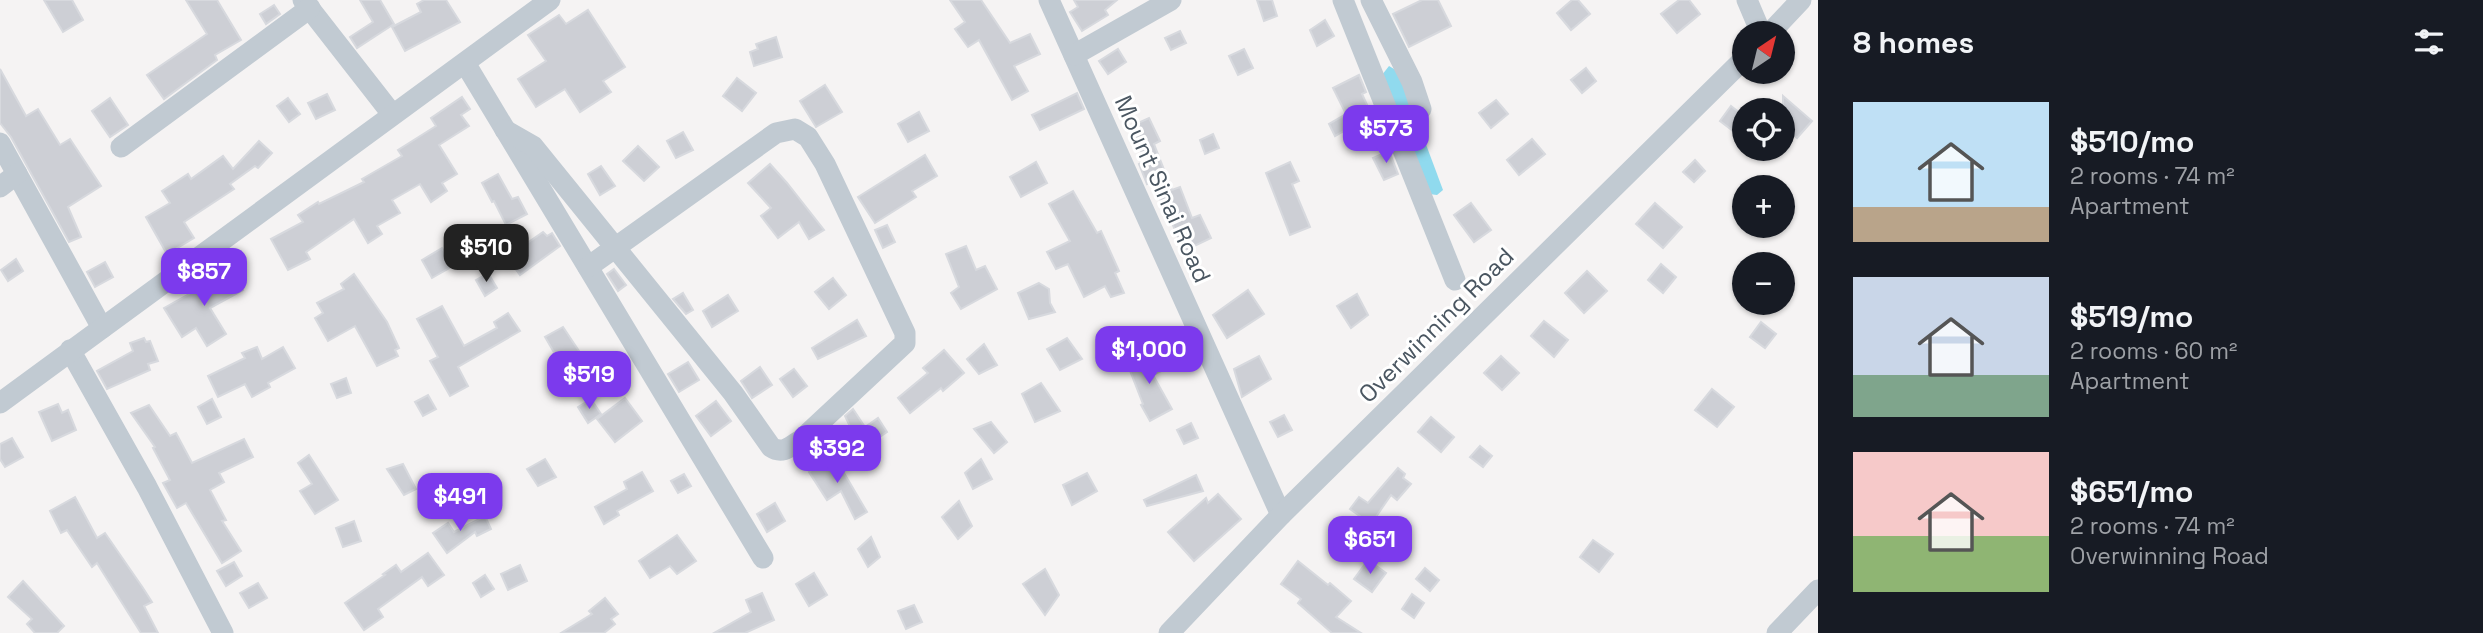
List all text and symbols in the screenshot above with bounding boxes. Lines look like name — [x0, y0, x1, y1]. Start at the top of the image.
north arrow — [1732, 21, 1796, 84]
map controls — [1732, 21, 1795, 315]
text: 8 homes — [1853, 23, 1974, 62]
icon: filters — [2410, 23, 2448, 61]
street label: Mount Sinai Road — [1108, 90, 1218, 288]
button: locate — [1732, 98, 1795, 161]
pin: $573 — [1345, 106, 1427, 165]
text: $573 — [1359, 113, 1413, 143]
text: $510/mo — [2070, 122, 2194, 161]
icon: home — [1909, 130, 1993, 214]
text: 2 rooms · 74 m² — [2070, 161, 2235, 191]
button: + — [1732, 175, 1795, 238]
text: Apartment — [2070, 191, 2190, 221]
pin: $510 — [445, 224, 527, 284]
text: $510 — [460, 232, 512, 262]
street label: Overwinning Road — [1352, 241, 1520, 409]
pin: $857 — [163, 248, 245, 308]
button: − — [1732, 252, 1795, 315]
text: $857 — [177, 256, 231, 286]
text: $519/mo — [2070, 297, 2193, 336]
icon: home — [1909, 305, 1993, 389]
pin: $1,000 — [1092, 326, 1206, 386]
text: $1,000 — [1111, 334, 1187, 364]
text: 2 rooms · 60 m² — [2070, 336, 2237, 366]
pin: $519 — [548, 352, 630, 411]
text: $519 — [563, 359, 615, 389]
text: Apartment — [2070, 366, 2190, 396]
pin: $392 — [796, 426, 878, 485]
text: $392 — [809, 433, 865, 463]
text: $651/mo — [2070, 472, 2193, 511]
pin: $491 — [419, 474, 501, 533]
icon: home — [1909, 480, 1993, 564]
text: $491 — [433, 481, 487, 511]
text: 2 rooms · 74 m² — [2070, 511, 2235, 541]
pin: $651 — [1329, 516, 1411, 576]
text: $651 — [1344, 524, 1396, 554]
text: Overwinning Road — [2070, 541, 2269, 571]

